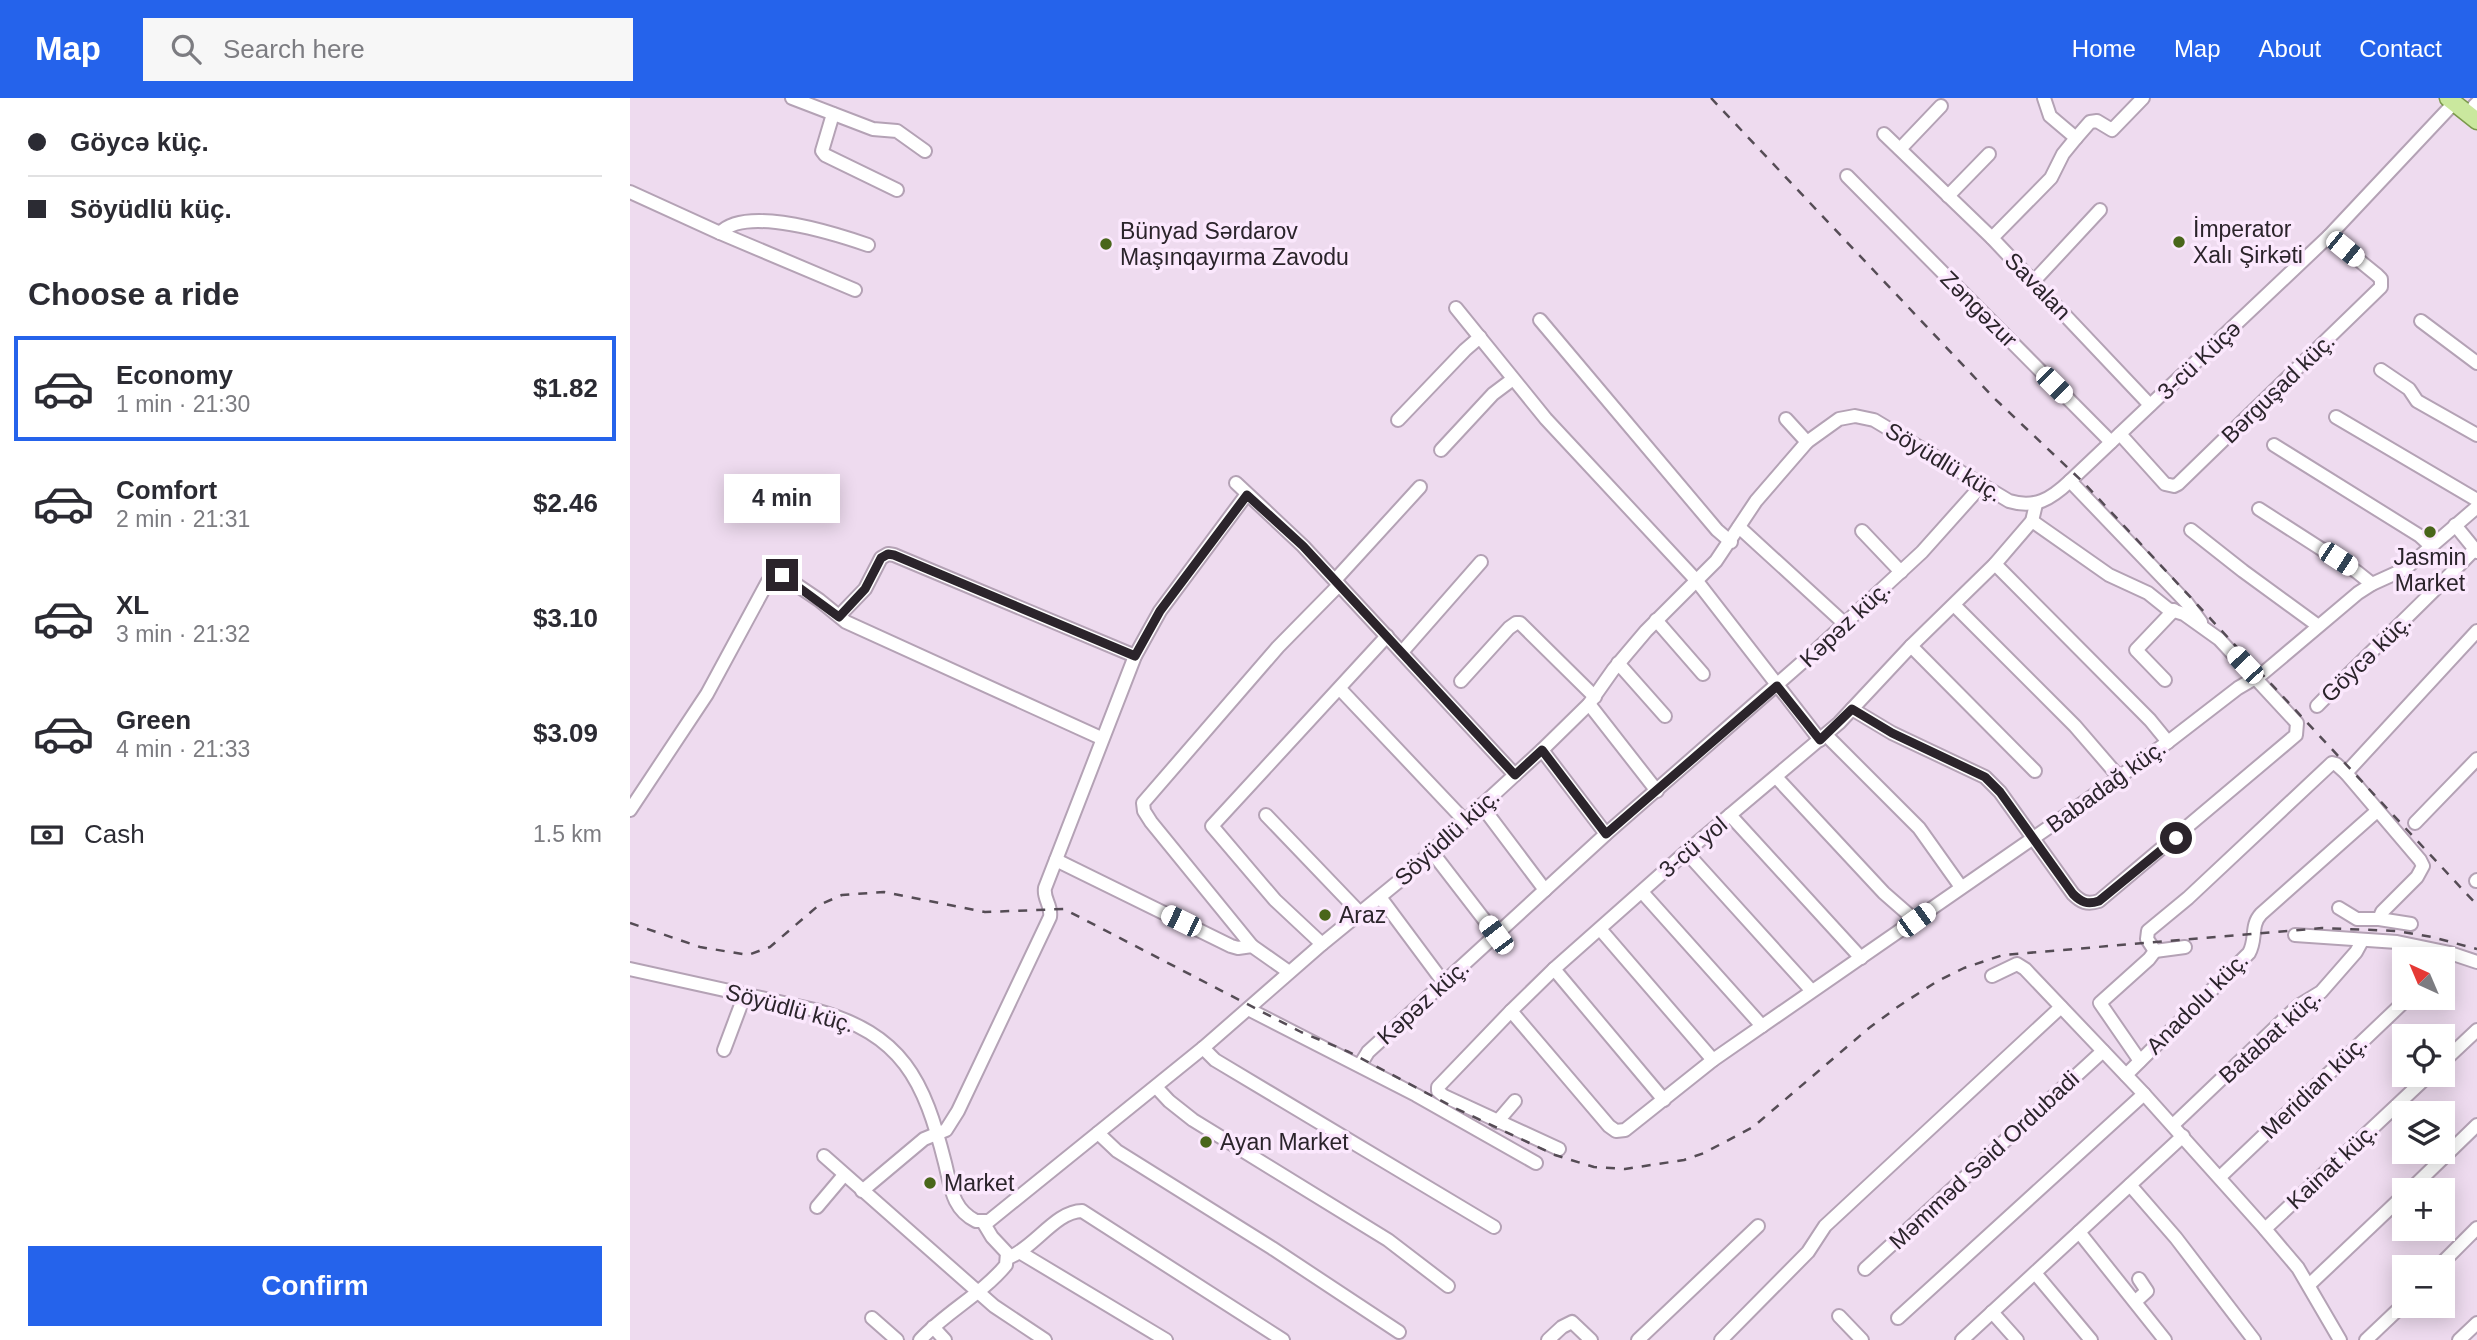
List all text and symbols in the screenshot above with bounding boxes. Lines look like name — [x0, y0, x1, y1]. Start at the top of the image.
search box — [143, 18, 633, 81]
text: Map — [35, 30, 101, 67]
icon: search — [167, 30, 205, 68]
text: Search here — [223, 34, 365, 64]
text: Home — [2072, 35, 2136, 62]
text: Map — [2174, 35, 2221, 62]
text: About — [2259, 35, 2321, 62]
text: Contact — [2359, 35, 2442, 62]
text: Göycə küç. — [70, 127, 209, 157]
text: Söyüdlü küç. — [70, 194, 232, 224]
place label: İmperator Xalı Şirkəti — [2193, 216, 2303, 268]
place label: Bünyad Sərdarov Maşınqayırma Zavodu — [1120, 218, 1349, 270]
car — [2323, 228, 2368, 270]
marker: İmperator Xalı Şirkəti — [2171, 234, 2187, 250]
marker: Bünyad Sərdarov Maşınqayırma Zavodu — [1098, 236, 1114, 252]
street label: Savalan — [2000, 247, 2076, 325]
street label: Zəngəzur — [1935, 265, 2023, 353]
text: Choose a ride — [28, 276, 240, 312]
street label: 3-cü Küçə — [2152, 315, 2246, 405]
street label: Bərguşad küç. — [2216, 328, 2340, 448]
icon: car — [32, 357, 95, 420]
text: Economy — [116, 360, 233, 390]
car — [2032, 363, 2077, 407]
text: $1.82 — [533, 373, 598, 403]
text: 1 min · 21:30 — [116, 391, 250, 417]
street label: Söyüdlü küç. — [1881, 417, 2007, 507]
icon: car — [32, 472, 95, 535]
callout: 4 min — [724, 474, 840, 522]
text: Comfort — [116, 475, 217, 505]
text: 4 min — [752, 485, 812, 511]
text: $2.46 — [533, 488, 598, 518]
text: 2 min · 21:31 — [116, 506, 250, 532]
marker: Jasmin Market — [2422, 524, 2438, 540]
car — [2315, 539, 2362, 579]
place label: Jasmin Market — [2394, 544, 2466, 596]
route end — [766, 559, 798, 591]
street label: Kəpəz küç. — [1795, 576, 1895, 672]
icon: car — [32, 587, 95, 650]
text: XL — [116, 590, 149, 620]
text: $3.10 — [533, 603, 598, 633]
street label: Göycə küç. — [2316, 609, 2416, 707]
text: 3 min · 21:32 — [116, 621, 250, 647]
car — [2223, 642, 2268, 688]
icon: car — [32, 702, 95, 765]
text: Green — [116, 705, 191, 735]
text: $3.09 — [533, 718, 598, 748]
street label: Babadağ küç. — [2041, 734, 2171, 838]
text: 4 min · 21:33 — [116, 736, 250, 762]
street label: Söyüdlü küç. — [1389, 783, 1505, 891]
street label: 3-cü yol — [1654, 811, 1732, 883]
icon: cash — [28, 816, 66, 854]
text: Cash — [84, 819, 145, 849]
text: 1.5 km — [533, 821, 602, 847]
route start — [2160, 822, 2192, 854]
car — [1893, 899, 1940, 941]
car — [1158, 902, 1205, 940]
place label: Araz — [1339, 902, 1386, 928]
marker: Araz — [1317, 907, 1333, 923]
car — [1475, 912, 1518, 958]
street label: Anadolu küç. — [2141, 947, 2253, 1059]
north arrow — [2392, 947, 2455, 1010]
map controls — [2392, 947, 2455, 1318]
street label: Kəpəz küç. — [1372, 954, 1474, 1050]
street label: Söyüdlü küç. — [723, 978, 857, 1038]
street label: Batabat küç. — [2214, 984, 2326, 1088]
button: locate — [2392, 1024, 2455, 1087]
street label: Meridian küç. — [2256, 1030, 2372, 1144]
street label: Məmməd Səid Ordubadi — [1884, 1065, 2084, 1255]
button: layers — [2392, 1101, 2455, 1164]
street label: Kainat küç. — [2282, 1118, 2382, 1214]
place label: Ayan Market — [1220, 1129, 1349, 1155]
marker: Ayan Market — [1198, 1134, 1214, 1150]
place label: Market — [944, 1170, 1015, 1196]
marker: Market — [922, 1175, 938, 1191]
button: + — [2392, 1178, 2455, 1241]
button: Confirm — [28, 1246, 602, 1326]
button: − — [2392, 1255, 2455, 1318]

